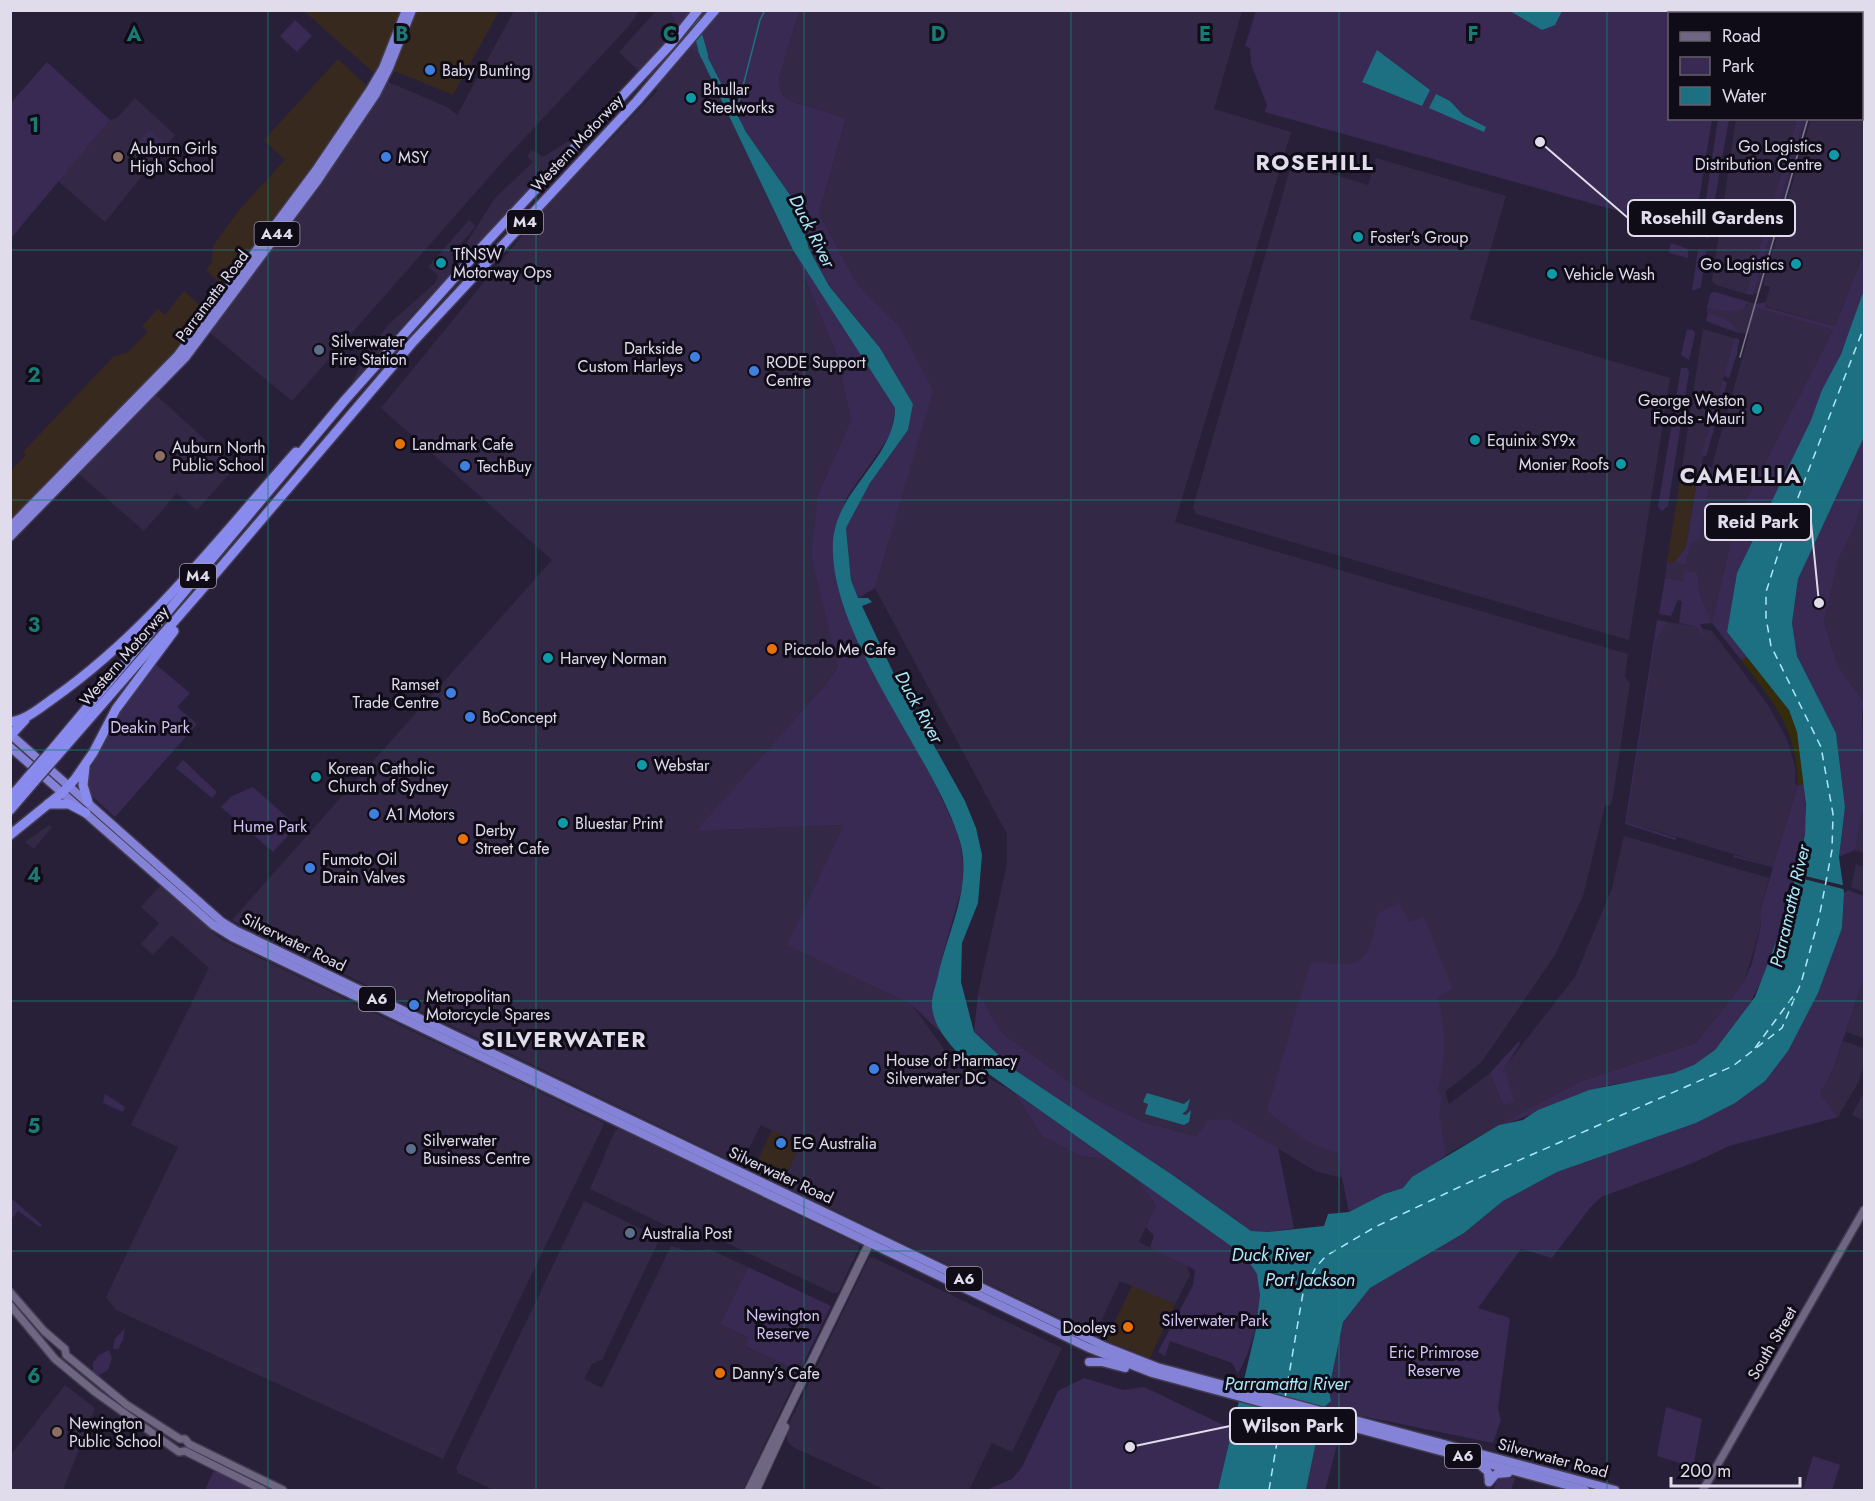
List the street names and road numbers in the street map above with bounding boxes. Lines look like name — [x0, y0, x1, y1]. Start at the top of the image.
street label: Western Motorway — [526, 88, 629, 197]
road number: M4 — [507, 210, 543, 234]
road number: A44 — [254, 222, 300, 246]
street label: Parramatta Road — [170, 245, 254, 347]
road number: M4 — [180, 564, 216, 588]
street label: Western Motorway — [74, 600, 175, 711]
street label: Silverwater Road — [238, 907, 350, 977]
road number: A6 — [359, 987, 395, 1011]
street label: Silverwater Road — [725, 1141, 837, 1209]
road number: A6 — [946, 1267, 982, 1291]
street label: South Street — [1742, 1302, 1802, 1384]
street label: Silverwater Road — [1495, 1432, 1611, 1484]
road number: A6 — [1445, 1444, 1481, 1468]

